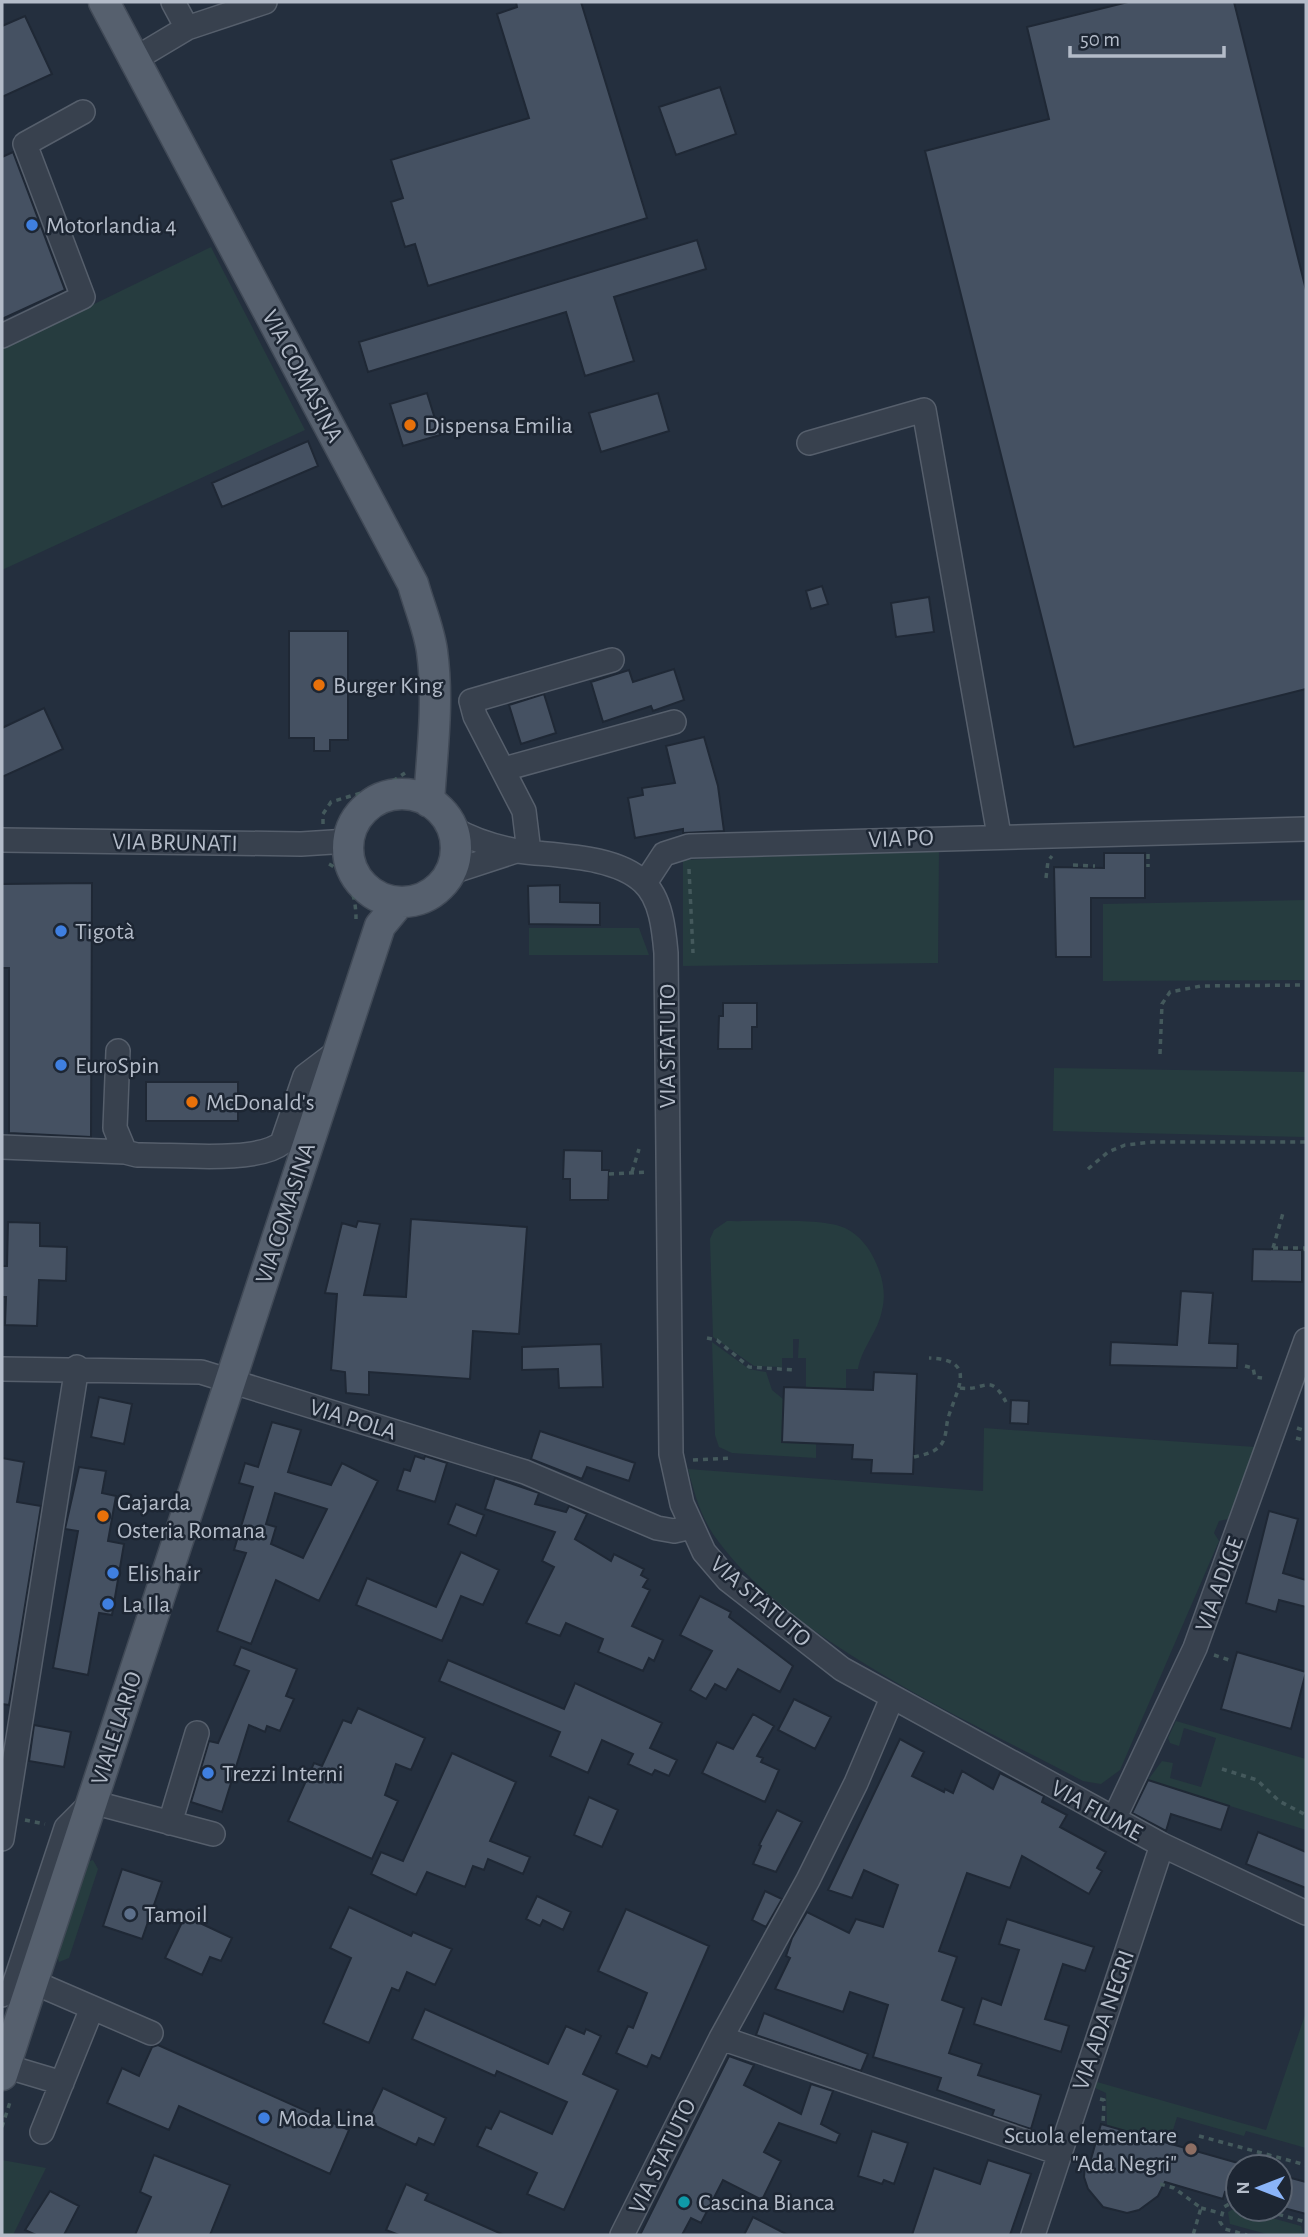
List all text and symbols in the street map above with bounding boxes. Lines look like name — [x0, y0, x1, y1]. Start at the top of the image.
scale bar — [1070, 14, 1224, 58]
text: 50 m — [1080, 29, 1120, 50]
place label: Motorlandia 4 — [46, 214, 177, 238]
marker: Motorlandia 4 — [24, 217, 40, 233]
street label: VIA COMASINA — [257, 306, 347, 447]
place label: Dispensa Emilia — [424, 414, 573, 438]
marker: Dispensa Emilia — [402, 417, 418, 433]
place label: Burger King — [333, 674, 443, 698]
marker: Burger King — [311, 677, 327, 693]
street label: VIA PO — [868, 826, 934, 852]
street label: VIA BRUNATI — [112, 830, 238, 856]
place label: Tigotà — [75, 920, 135, 944]
marker: Tigotà — [53, 923, 69, 939]
street label: VIA STATUTO — [656, 984, 680, 1108]
place label: EuroSpin — [75, 1054, 159, 1078]
marker: EuroSpin — [53, 1057, 69, 1073]
place label: McDonald's — [206, 1091, 315, 1115]
marker: McDonald's — [184, 1094, 200, 1110]
street label: VIA COMASINA — [252, 1140, 320, 1287]
street label: VIA POLA — [306, 1395, 399, 1445]
place label: Gajarda Osteria Romana — [117, 1491, 266, 1543]
marker: Gajarda Osteria Romana — [95, 1508, 111, 1524]
street label: VIA ADIGE — [1192, 1533, 1248, 1635]
street label: VIA STATUTO — [705, 1552, 815, 1652]
place label: Elis hair — [127, 1562, 200, 1586]
marker: Elis hair — [105, 1565, 121, 1581]
place label: La Ila — [122, 1593, 170, 1617]
marker: La Ila — [100, 1596, 116, 1612]
street label: VIALE LARIO — [87, 1669, 147, 1788]
place label: Trezzi Interni — [222, 1762, 343, 1786]
marker: Trezzi Interni — [200, 1765, 216, 1781]
street label: VIA FIUME — [1047, 1776, 1147, 1846]
place label: Tamoil — [144, 1903, 208, 1927]
marker: Tamoil — [122, 1906, 138, 1922]
street label: VIA ADA NEGRI — [1069, 1947, 1139, 2093]
street label: VIA STATUTO — [625, 2095, 701, 2218]
place label: Moda Lina — [278, 2107, 375, 2131]
marker: Moda Lina — [256, 2110, 272, 2126]
place label: Scuola elementare "Ada Negri" — [1004, 2124, 1177, 2176]
marker: Scuola elementare "Ada Negri" — [1183, 2141, 1199, 2157]
north arrow — [1224, 2153, 1294, 2223]
text: N — [1234, 2181, 1253, 2195]
place label: Cascina Bianca — [698, 2191, 835, 2215]
marker: Cascina Bianca — [676, 2194, 692, 2210]

